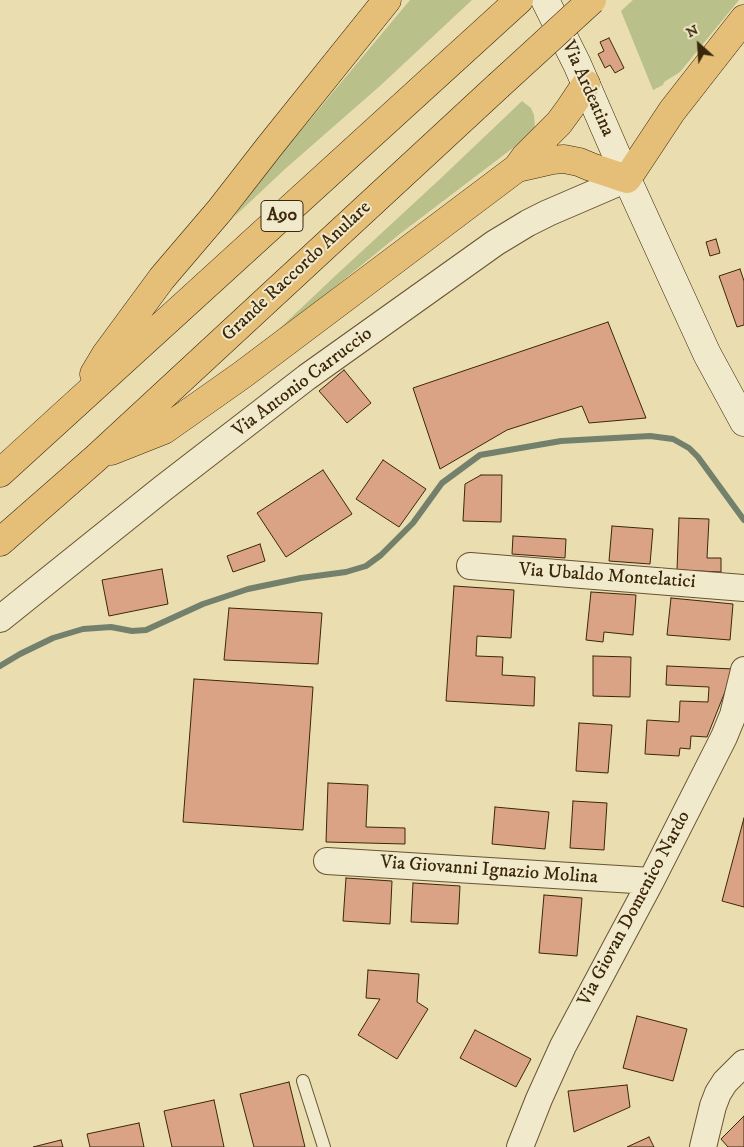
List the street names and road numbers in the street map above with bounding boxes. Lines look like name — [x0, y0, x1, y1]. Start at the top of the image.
street label: Via Ardeatina — [556, 38, 618, 140]
street label: Grande Raccordo Anulare — [218, 197, 376, 347]
road number: A90 — [261, 200, 303, 232]
street label: Via Antonio Carruccio — [229, 323, 377, 443]
street label: Via Ubaldo Montelatici — [518, 559, 696, 595]
street label: Via Giovan Domenico Nardo — [574, 808, 696, 1010]
street label: Via Giovanni Ignazio Molina — [379, 852, 599, 890]

